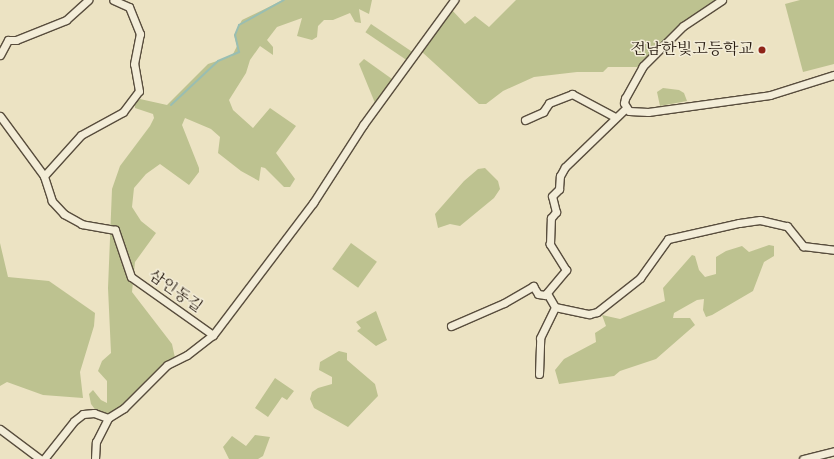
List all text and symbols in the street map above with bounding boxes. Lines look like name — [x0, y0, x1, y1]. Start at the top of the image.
place label: 전남한빛고등학교 — [630, 40, 754, 60]
marker: 전남한빛고등학교 — [757, 45, 767, 55]
street label: 삼인동길 — [144, 266, 206, 318]

